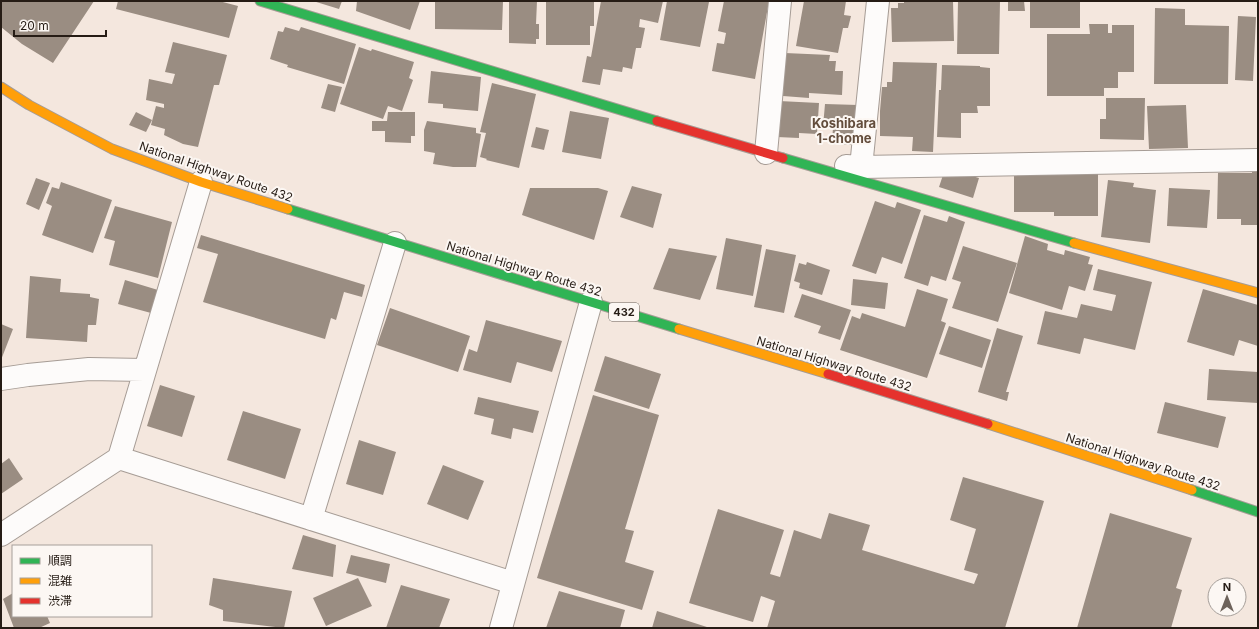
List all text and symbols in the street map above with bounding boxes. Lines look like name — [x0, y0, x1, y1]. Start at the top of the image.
scale bar — [14, 12, 106, 38]
text: 20 m — [20, 18, 49, 33]
district label: Koshibara 1-chome — [812, 115, 876, 146]
street label: National Highway Route 432 — [138, 138, 295, 205]
street label: National Highway Route 432 — [445, 238, 603, 299]
road number: 432 — [609, 303, 639, 321]
street label: National Highway Route 432 — [755, 333, 913, 394]
street label: National Highway Route 432 — [1064, 429, 1222, 494]
legend — [12, 545, 152, 617]
text: 順調 — [48, 553, 72, 568]
text: 混雑 — [48, 573, 72, 588]
north arrow — [1207, 577, 1247, 617]
text: N — [1223, 580, 1231, 594]
text: 渋滞 — [48, 593, 72, 608]

